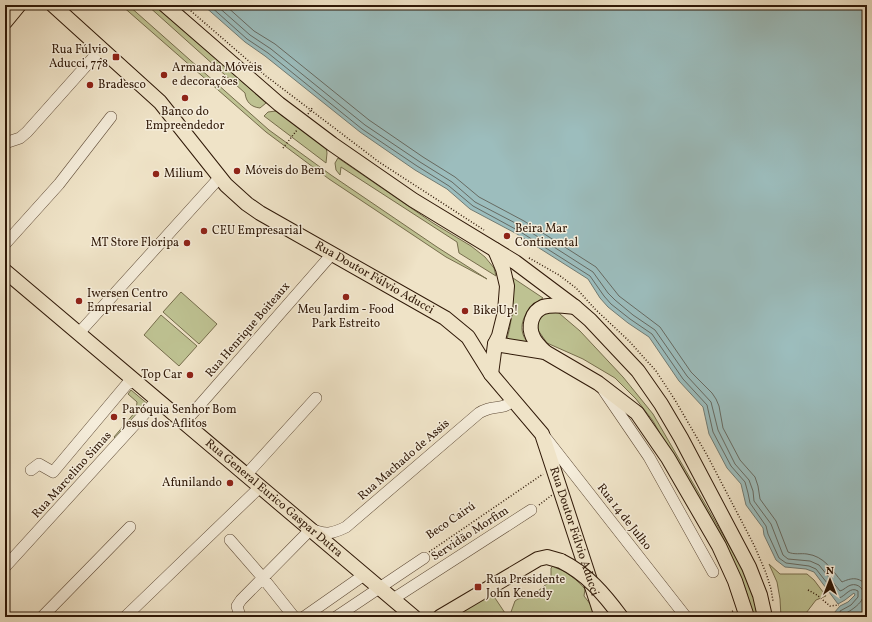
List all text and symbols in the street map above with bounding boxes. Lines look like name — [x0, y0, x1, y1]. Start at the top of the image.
place label: Rua Fúlvio Aducci, 778 — [49, 42, 108, 72]
marker: Rua Fúlvio Aducci, 778 — [111, 52, 121, 62]
place label: Armanda Móveis e decorações — [172, 60, 262, 90]
marker: Armanda Móveis e decorações — [159, 70, 169, 80]
place label: Bradesco — [98, 77, 146, 93]
marker: Bradesco — [85, 80, 95, 90]
marker: Banco do Empreendedor — [180, 93, 190, 103]
place label: Banco do Empreendedor — [146, 104, 224, 134]
place label: Móveis do Bem — [245, 163, 325, 179]
place label: Milium — [164, 166, 204, 182]
marker: Móveis do Bem — [232, 166, 242, 176]
marker: Milium — [151, 169, 161, 179]
place label: Beira Mar Continental — [515, 221, 578, 251]
place label: CEU Empresarial — [212, 223, 303, 239]
marker: CEU Empresarial — [199, 226, 209, 236]
marker: Beira Mar Continental — [502, 231, 512, 241]
place label: MT Store Floripa — [91, 235, 179, 251]
marker: MT Store Floripa — [182, 238, 192, 248]
street label: Rua Doutor Fúlvio Aducci — [312, 238, 437, 318]
street label: Rua Henrique Boiteaux — [202, 279, 294, 381]
place label: Iwersen Centro Empresarial — [87, 286, 168, 316]
marker: Meu Jardim - Food Park Estreito — [341, 292, 351, 302]
marker: Iwersen Centro Empresarial — [74, 296, 84, 306]
place label: Meu Jardim - Food Park Estreito — [298, 302, 395, 332]
place label: Bike Up! — [473, 303, 518, 319]
marker: Bike Up! — [460, 306, 470, 316]
place label: Top Car — [141, 367, 182, 383]
marker: Top Car — [185, 370, 195, 380]
place label: Paróquia Senhor Bom Jesus dos Aflitos — [122, 402, 237, 432]
marker: Paróquia Senhor Bom Jesus dos Aflitos — [109, 412, 119, 422]
street label: Rua Machado de Assis — [355, 416, 453, 504]
street label: Rua Marcelino Simas — [29, 428, 115, 522]
street label: Rua General Eurico Gaspar Dutra — [202, 436, 346, 561]
street label: Rua Doutor Fúlvio Aducci — [545, 465, 603, 598]
place label: Afunilando — [162, 475, 222, 491]
marker: Afunilando — [225, 478, 235, 488]
street label: Rua 14 de Julho — [593, 480, 655, 554]
street label: Beco Cairú — [423, 498, 479, 543]
street label: Servidão Morfim — [428, 503, 512, 565]
north arrow — [810, 560, 850, 600]
text: N — [826, 564, 834, 579]
place label: Rua Presidente John Kenedy — [486, 572, 566, 602]
marker: Rua Presidente John Kenedy — [473, 582, 483, 592]

